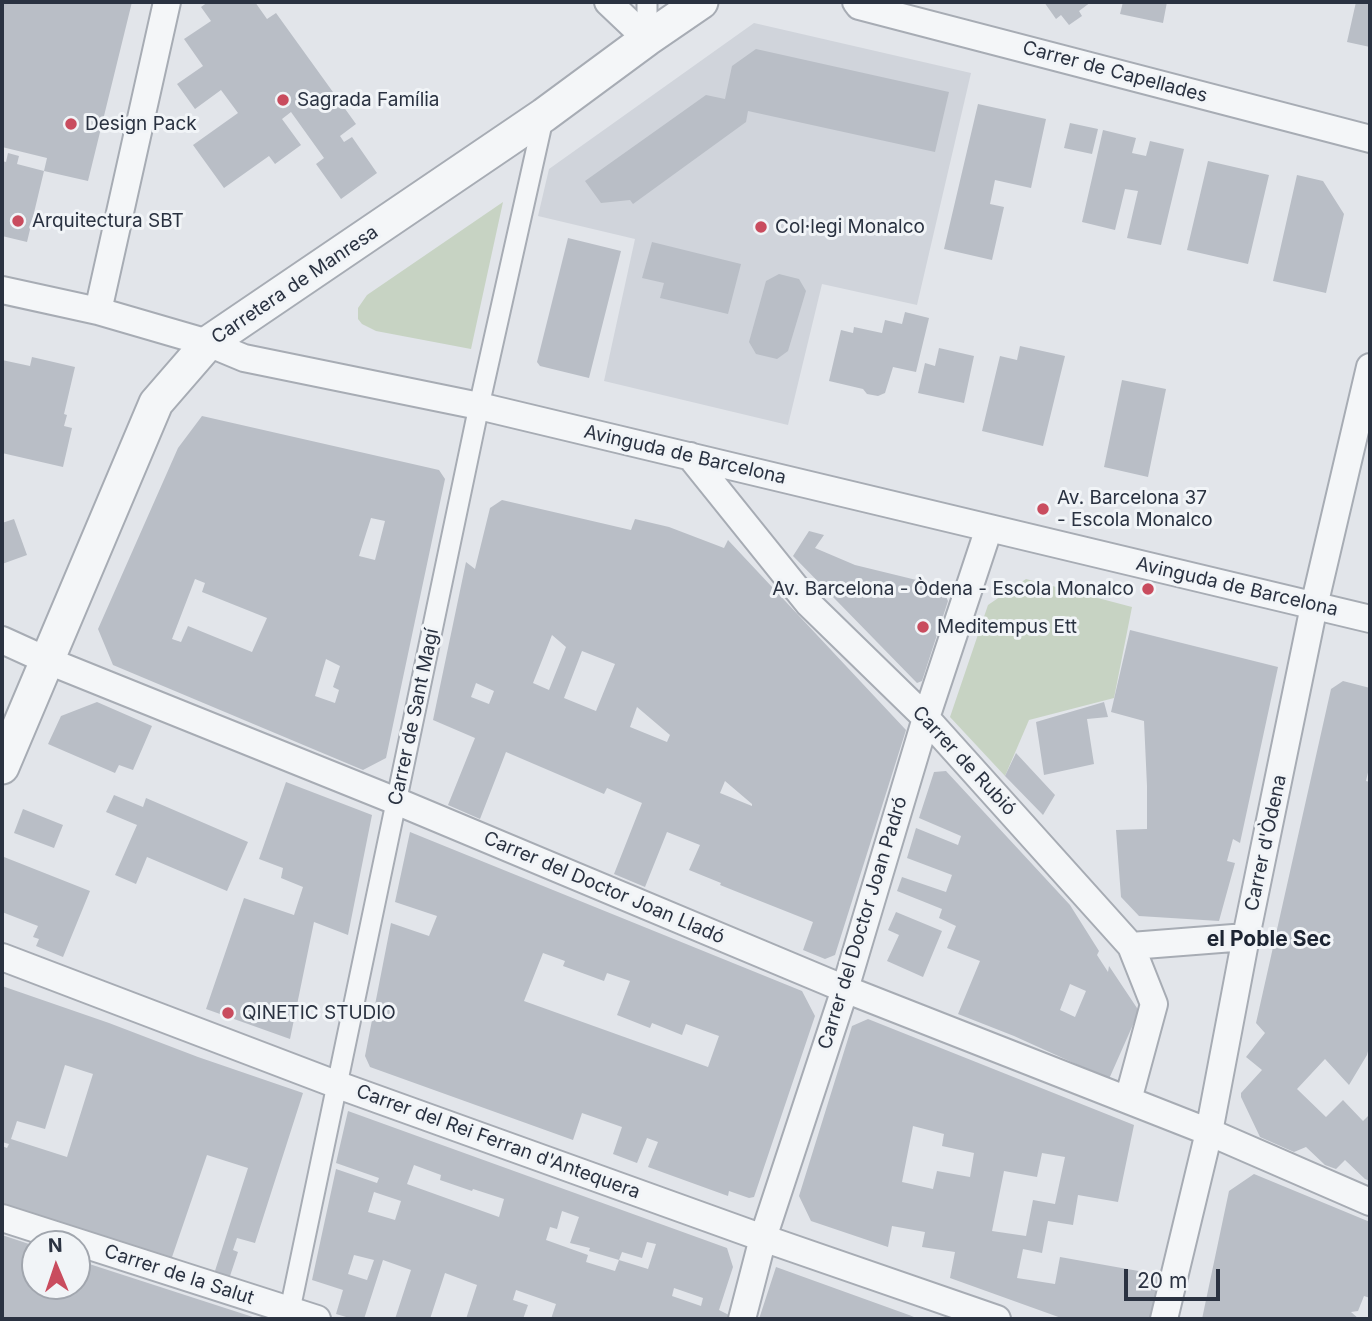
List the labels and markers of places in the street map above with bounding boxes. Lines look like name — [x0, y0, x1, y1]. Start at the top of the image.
place label: Sagrada Família — [297, 89, 440, 111]
marker: Sagrada Família — [275, 92, 291, 108]
place label: Design Pack — [85, 113, 197, 135]
marker: Design Pack — [63, 116, 79, 132]
place label: Arquitectura SBT — [32, 210, 184, 232]
marker: Arquitectura SBT — [10, 213, 26, 229]
place label: Col·legi Monalco — [775, 216, 925, 238]
marker: Col·legi Monalco — [753, 219, 769, 235]
place label: Av. Barcelona 37 - Escola Monalco — [1057, 487, 1213, 531]
marker: Av. Barcelona 37 - Escola Monalco — [1035, 501, 1051, 517]
place label: Av. Barcelona - Òdena - Escola Monalco — [772, 578, 1134, 600]
marker: Av. Barcelona - Òdena - Escola Monalco — [1140, 581, 1156, 597]
place label: Meditempus Ett — [937, 616, 1077, 638]
marker: Meditempus Ett — [915, 619, 931, 635]
place label: QINETIC STUDIO — [242, 1002, 396, 1024]
marker: QINETIC STUDIO — [220, 1005, 236, 1021]

